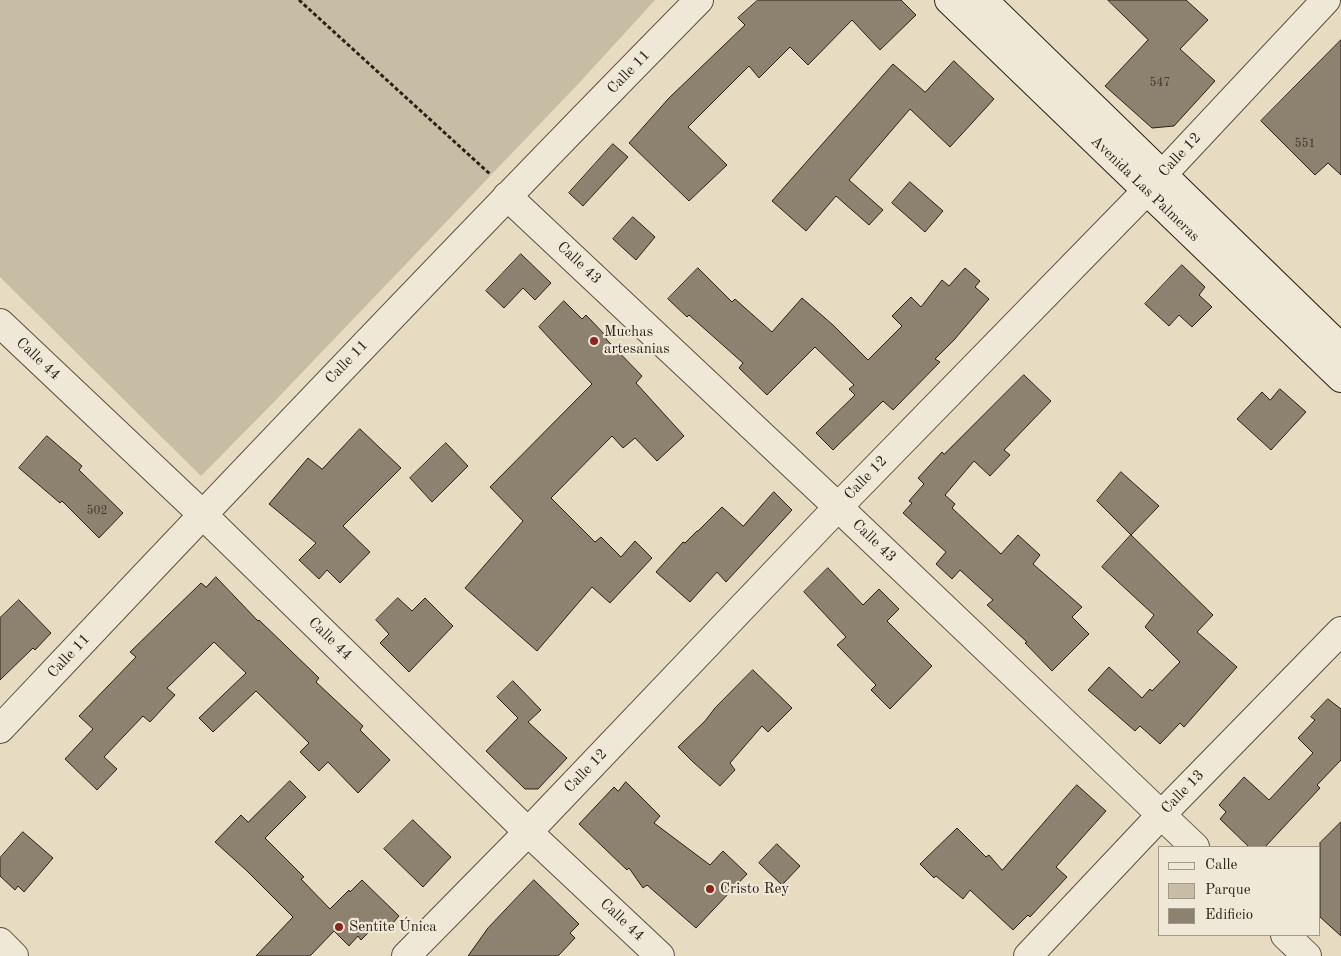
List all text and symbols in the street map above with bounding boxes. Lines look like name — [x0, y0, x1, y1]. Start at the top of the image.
street label: Calle 11 — [604, 46, 654, 98]
house number: 547 — [1150, 76, 1170, 90]
street label: Calle 12 — [1155, 129, 1205, 181]
street label: Avenida Las Palmeras — [1087, 132, 1203, 246]
house number: 551 — [1295, 137, 1315, 151]
street label: Calle 43 — [553, 238, 605, 288]
place label: Muchas artesanias — [604, 323, 670, 358]
street label: Calle 44 — [12, 334, 64, 384]
marker: Muchas artesanias — [588, 335, 600, 347]
street label: Calle 11 — [322, 336, 372, 388]
street label: Calle 12 — [841, 452, 891, 504]
house number: 502 — [87, 504, 107, 518]
street label: Calle 43 — [848, 516, 900, 566]
street label: Calle 44 — [304, 614, 356, 664]
street label: Calle 11 — [44, 630, 94, 682]
street label: Calle 12 — [561, 745, 611, 797]
street label: Calle 13 — [1158, 766, 1208, 818]
legend — [1158, 846, 1321, 936]
text: Calle — [1205, 858, 1237, 873]
place label: Cristo Rey — [720, 880, 789, 898]
marker: Cristo Rey — [704, 883, 716, 895]
text: Parque — [1205, 883, 1251, 898]
street label: Calle 44 — [596, 895, 648, 945]
text: Edificio — [1205, 908, 1253, 923]
place label: Sentite Única — [349, 918, 437, 936]
marker: Sentite Única — [333, 921, 345, 933]

